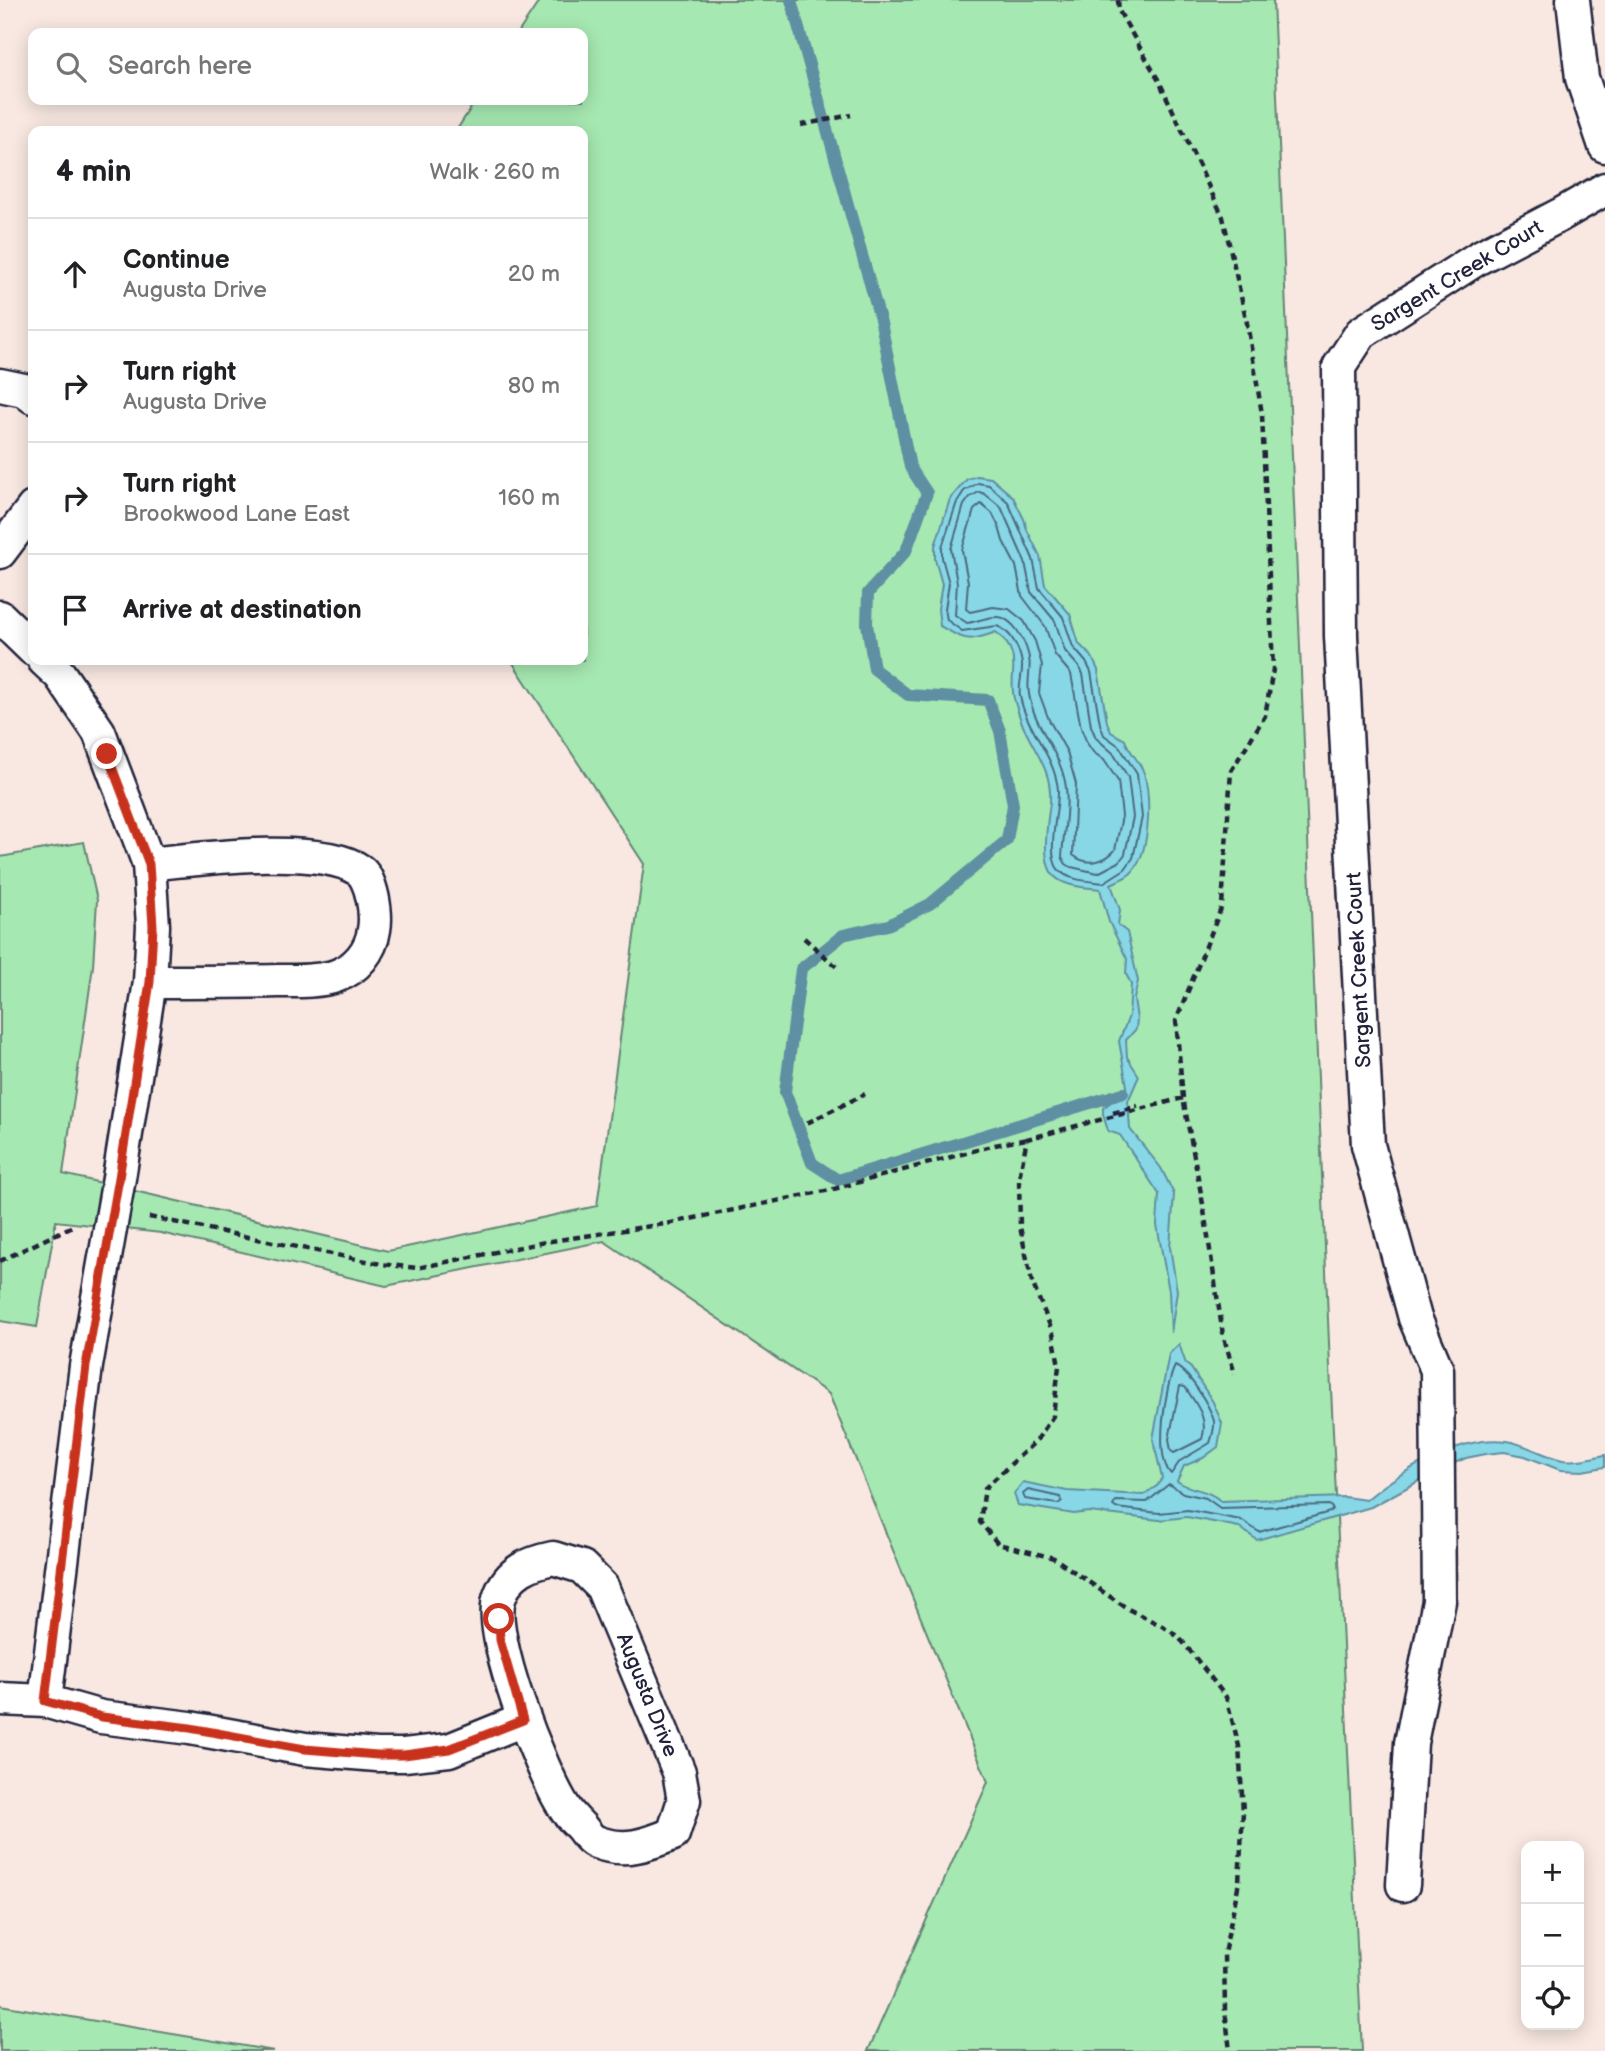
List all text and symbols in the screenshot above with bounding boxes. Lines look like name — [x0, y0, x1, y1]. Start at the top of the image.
search box — [28, 28, 588, 105]
icon: search — [52, 48, 90, 86]
text: Search here — [108, 51, 252, 82]
text: 4 min — [56, 154, 131, 190]
text: Walk · 260 m — [430, 158, 560, 186]
street label: Sargent Creek Court — [1367, 215, 1548, 337]
text: Continue — [123, 245, 230, 276]
icon: ahead — [56, 255, 94, 293]
text: 20 m — [508, 260, 560, 288]
text: Augusta Drive — [123, 276, 267, 304]
text: Turn right — [123, 357, 236, 388]
icon: right — [56, 367, 94, 405]
text: 80 m — [508, 372, 560, 400]
text: Augusta Drive — [123, 388, 267, 416]
text: Turn right — [123, 469, 236, 500]
icon: right — [56, 479, 94, 517]
text: 160 m — [498, 484, 560, 512]
text: Brookwood Lane East — [123, 500, 350, 528]
icon: arrive — [56, 591, 94, 629]
text: Arrive at destination — [123, 595, 362, 626]
route end — [91, 738, 122, 769]
street label: Sargent Creek Court — [1341, 871, 1377, 1068]
route start — [483, 1603, 514, 1634]
street label: Augusta Drive — [611, 1629, 683, 1761]
map controls — [1521, 1841, 1584, 2030]
button: + — [1521, 1841, 1584, 1904]
button: − — [1521, 1904, 1584, 1967]
button: locate — [1521, 1967, 1584, 2030]

